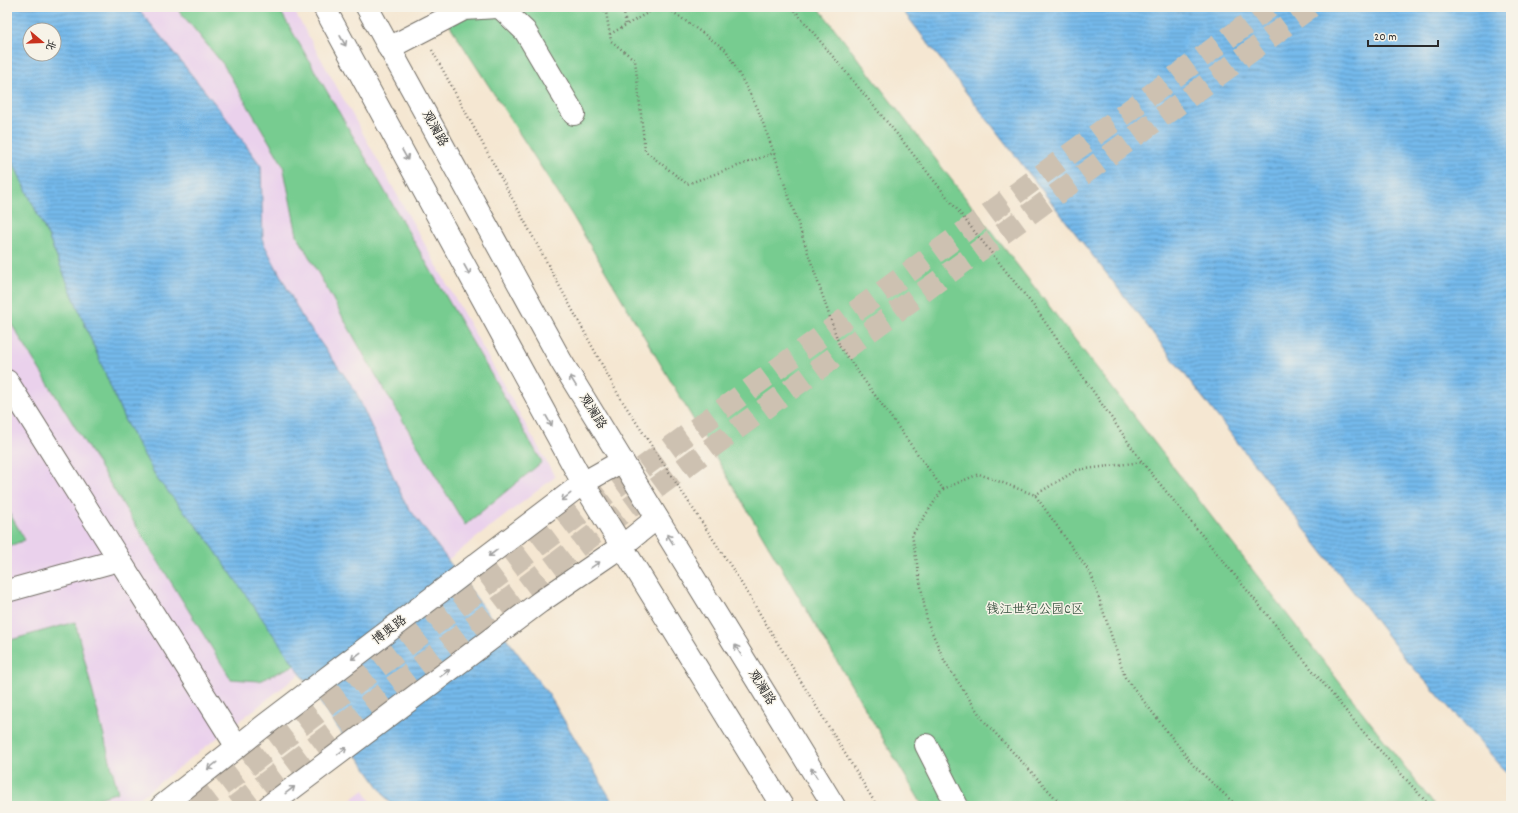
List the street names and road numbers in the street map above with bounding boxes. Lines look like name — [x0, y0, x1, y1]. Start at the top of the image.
street label: 观澜路 — [416, 107, 452, 151]
street label: 观澜路 — [574, 390, 610, 434]
street label: 博奥路 — [369, 612, 411, 650]
street label: 观澜路 — [743, 666, 779, 710]

